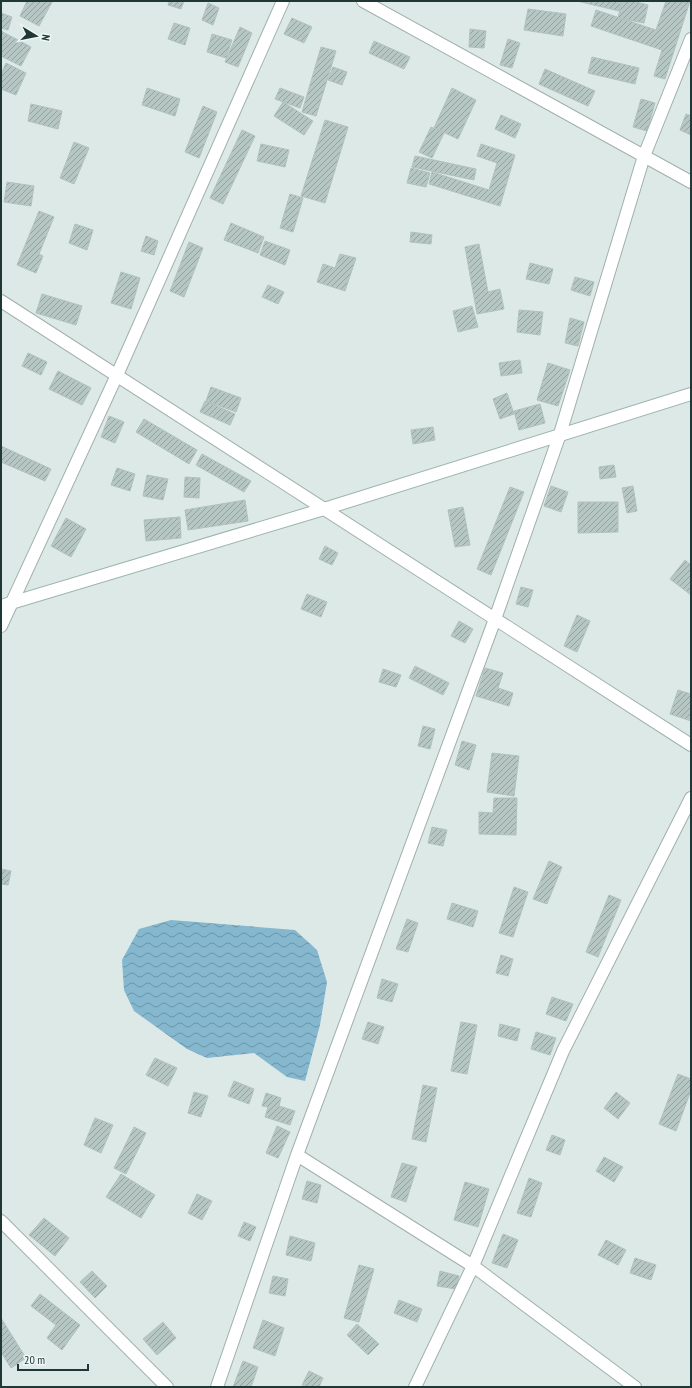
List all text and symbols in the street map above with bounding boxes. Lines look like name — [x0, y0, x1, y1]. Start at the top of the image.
north arrow — [16, 16, 56, 56]
text: N — [38, 34, 53, 42]
scale bar — [18, 1346, 88, 1372]
text: 20 m — [24, 1352, 45, 1367]

